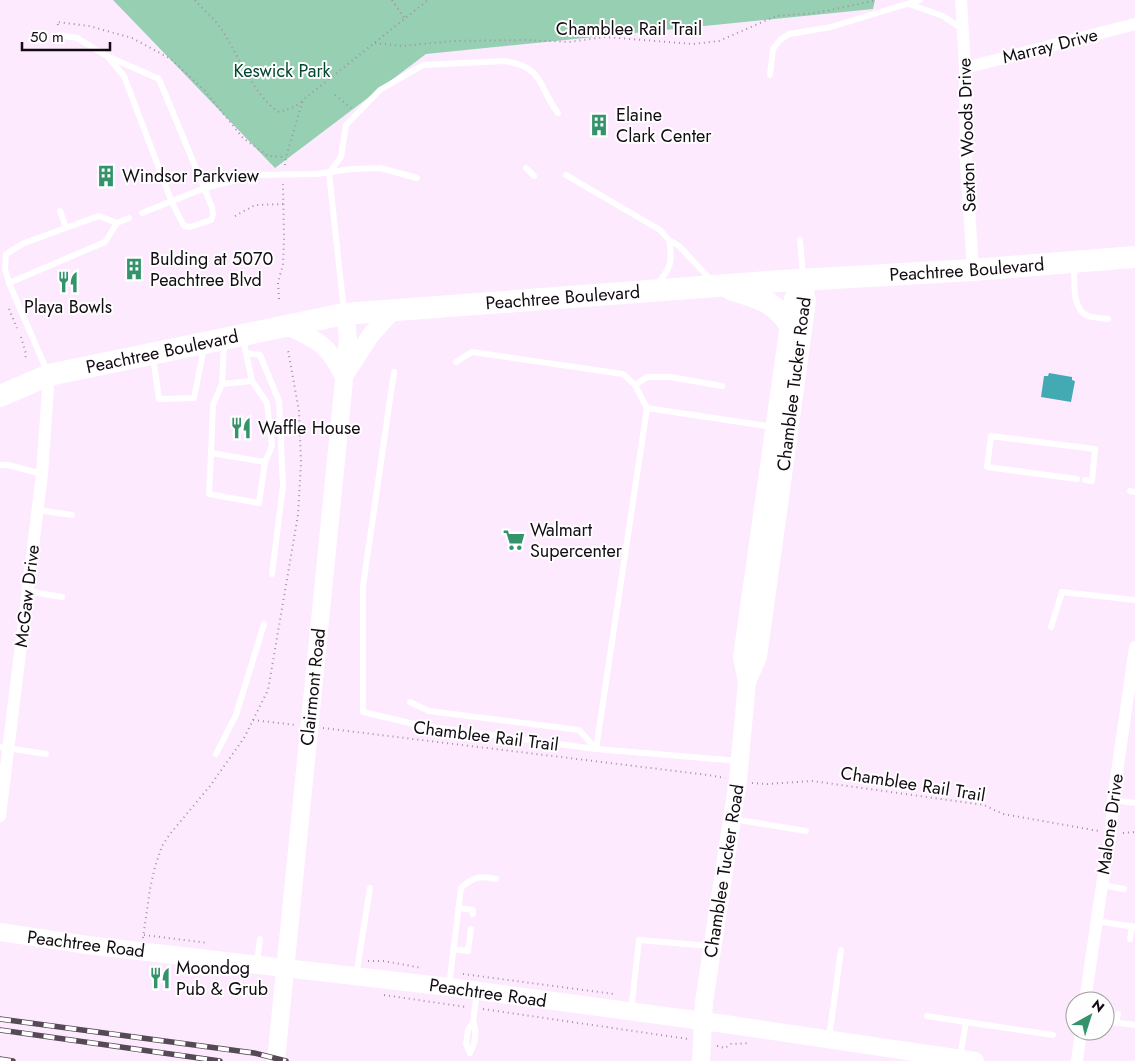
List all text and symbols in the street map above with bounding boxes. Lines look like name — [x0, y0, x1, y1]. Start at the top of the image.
street label: Chamblee Rail Trail — [556, 16, 702, 42]
scale bar — [22, 20, 110, 52]
street label: Marray Drive — [1000, 22, 1100, 70]
text: 50 m — [30, 26, 64, 48]
street label: Sexton Woods Drive — [951, 57, 983, 213]
park label: Keswick Park — [234, 58, 331, 84]
place label: Elaine Clark Center — [616, 102, 712, 149]
building icon: Elaine Clark Center — [586, 112, 612, 138]
building icon: Windsor Parkview — [93, 163, 119, 189]
place label: Windsor Parkview — [122, 163, 260, 189]
place label: Bulding at 5070 Peachtree Blvd — [150, 246, 273, 293]
street label: Peachtree Boulevard — [889, 251, 1045, 288]
building icon: Bulding at 5070 Peachtree Blvd — [121, 256, 147, 282]
restaurant icon: Playa Bowls — [55, 269, 81, 295]
street label: Peachtree Boulevard — [485, 279, 641, 316]
place label: Playa Bowls — [24, 294, 112, 320]
street label: Chamblee Tucker Road — [770, 296, 818, 472]
street label: Peachtree Boulevard — [84, 323, 241, 380]
restaurant icon: Waffle House — [228, 415, 254, 441]
place label: Waffle House — [258, 415, 360, 441]
place label: Walmart Supercenter — [530, 517, 623, 564]
supermarket icon: Walmart Supercenter — [501, 527, 527, 553]
street label: McGaw Drive — [8, 543, 46, 649]
street label: Clairmont Road — [294, 627, 332, 747]
street label: Chamblee Rail Trail — [412, 714, 560, 758]
street label: Chamblee Rail Trail — [839, 760, 987, 808]
street label: Malone Drive — [1090, 772, 1130, 876]
street label: Chamblee Tucker Road — [697, 782, 751, 960]
street label: Peachtree Road — [26, 924, 146, 964]
place label: Moondog Pub & Grub — [176, 955, 268, 1002]
restaurant icon: Moondog Pub & Grub — [147, 965, 173, 991]
street label: Peachtree Road — [428, 972, 548, 1014]
north arrow — [1065, 991, 1115, 1041]
text: N — [1088, 995, 1109, 1017]

